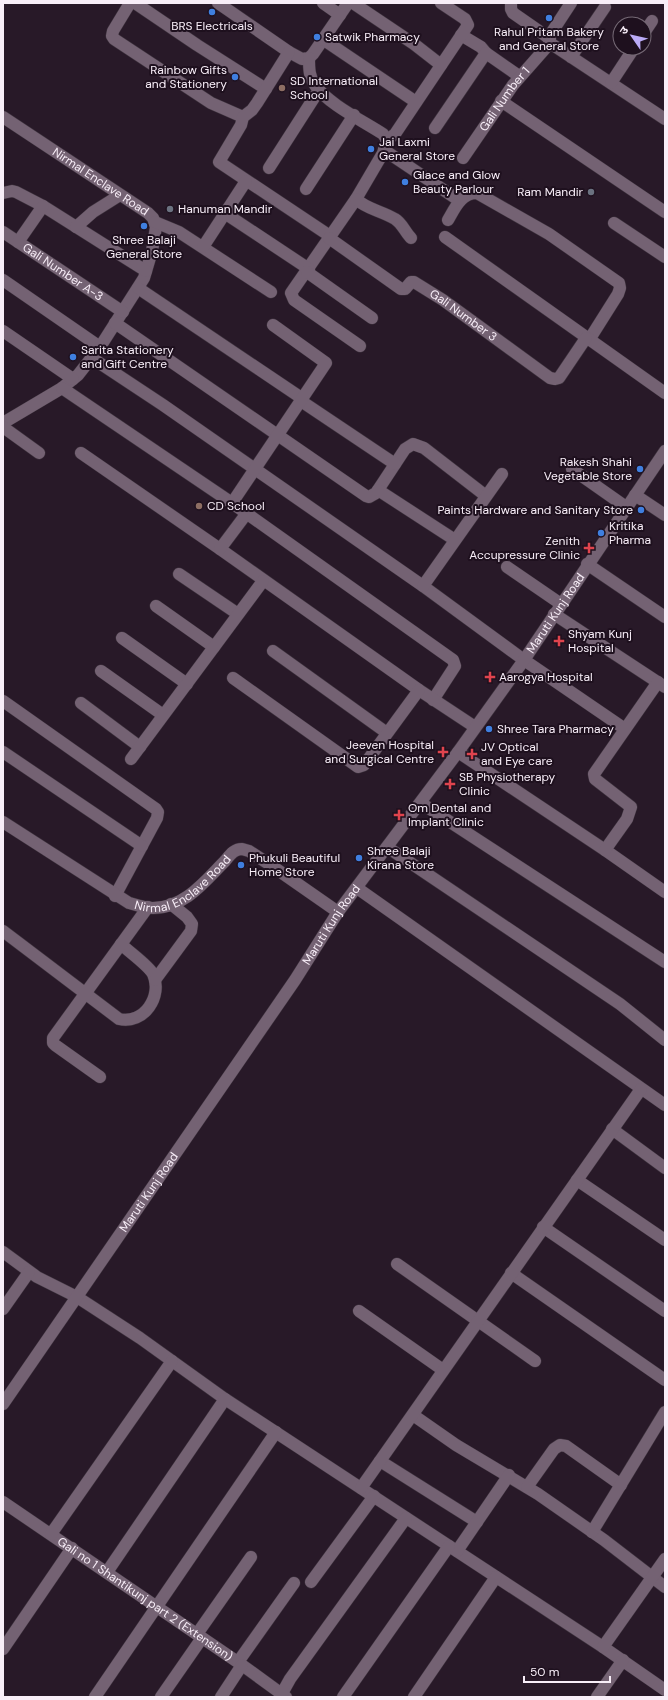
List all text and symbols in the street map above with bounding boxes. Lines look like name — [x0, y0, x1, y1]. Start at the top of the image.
marker: BRS Electricals — [207, 7, 217, 17]
marker: Rahul Pritam Bakery and General Store — [544, 13, 554, 23]
north arrow — [612, 16, 652, 56]
place label: BRS Electricals — [171, 18, 253, 34]
text: उ — [616, 23, 632, 37]
place label: Rahul Pritam Bakery and General Store — [494, 24, 604, 54]
place label: Satwik Pharmacy — [325, 29, 420, 45]
marker: Satwik Pharmacy — [312, 32, 322, 42]
place label: Rainbow Gifts and Stationery — [145, 62, 227, 92]
street label: Gali Number 1 — [476, 64, 533, 134]
marker: Rainbow Gifts and Stationery — [230, 72, 240, 82]
place label: SD International School — [290, 73, 378, 103]
marker: SD International School — [277, 83, 287, 93]
place label: Jai Laxmi General Store — [379, 134, 455, 164]
street label: Nirmal Enclave Road — [49, 144, 152, 219]
marker: Jai Laxmi General Store — [366, 144, 376, 154]
place label: Glace and Glow Beauty Parlour — [413, 167, 500, 197]
marker: Glace and Glow Beauty Parlour — [400, 177, 410, 187]
place label: Ram Mandir — [517, 184, 584, 200]
marker: Ram Mandir — [586, 187, 596, 197]
place label: Hanuman Mandir — [178, 201, 273, 217]
marker: Hanuman Mandir — [165, 204, 175, 214]
marker: Shree Balaji General Store — [139, 221, 149, 231]
place label: Shree Balaji General Store — [106, 232, 182, 262]
street label: Gali Number A-3 — [20, 239, 106, 305]
street label: Gali Number 3 — [427, 286, 500, 345]
place label: Sarita Stationery and Gift Centre — [81, 342, 174, 372]
marker: Sarita Stationery and Gift Centre — [68, 352, 78, 362]
place label: Rakesh Shahi Vegetable Store — [544, 454, 632, 484]
marker: Rakesh Shahi Vegetable Store — [635, 464, 645, 474]
place label: CD School — [207, 498, 265, 514]
marker: CD School — [194, 501, 204, 511]
place label: Paints Hardware and Sanitary Store — [437, 502, 633, 518]
marker: Paints Hardware and Sanitary Store — [636, 505, 646, 515]
place label: Kritika Pharma — [609, 518, 651, 548]
marker: Kritika Pharma — [596, 528, 606, 538]
place label: Zenith Accupressure Clinic — [469, 533, 580, 563]
marker: Zenith Accupressure Clinic — [583, 542, 595, 554]
street label: Maruti Kunj Road — [523, 570, 588, 656]
place label: Shyam Kunj Hospital — [568, 626, 632, 656]
marker: Shyam Kunj Hospital — [553, 635, 565, 647]
place label: Aarogya Hospital — [499, 669, 593, 685]
marker: Aarogya Hospital — [484, 671, 496, 683]
place label: Shree Tara Pharmacy — [497, 721, 614, 737]
marker: Shree Tara Pharmacy — [484, 724, 494, 734]
place label: Jeeven Hospital and Surgical Centre — [325, 737, 434, 767]
place label: JV Optical and Eye care — [481, 739, 553, 769]
marker: Jeeven Hospital and Surgical Centre — [437, 746, 449, 758]
marker: JV Optical and Eye care — [466, 748, 478, 760]
place label: SB Physiotherapy Clinic — [459, 769, 556, 799]
marker: SB Physiotherapy Clinic — [444, 778, 456, 790]
place label: Om Dental and Implant Clinic — [408, 800, 491, 830]
marker: Om Dental and Implant Clinic — [393, 809, 405, 821]
place label: Shree Balaji Kirana Store — [367, 843, 434, 873]
place label: Phukuli Beautiful Home Store — [249, 850, 340, 880]
street label: Nirmal Enclave Road — [133, 852, 235, 916]
marker: Shree Balaji Kirana Store — [354, 853, 364, 863]
marker: Phukuli Beautiful Home Store — [236, 860, 246, 870]
street label: Maruti Kunj Road — [299, 881, 364, 968]
street label: Maruti Kunj Road — [116, 1149, 182, 1235]
street label: Gali no 1 Shantikunj part 2 (Extension) — [54, 1533, 236, 1664]
scale bar — [524, 1658, 610, 1684]
text: 50 m — [530, 1664, 559, 1680]

